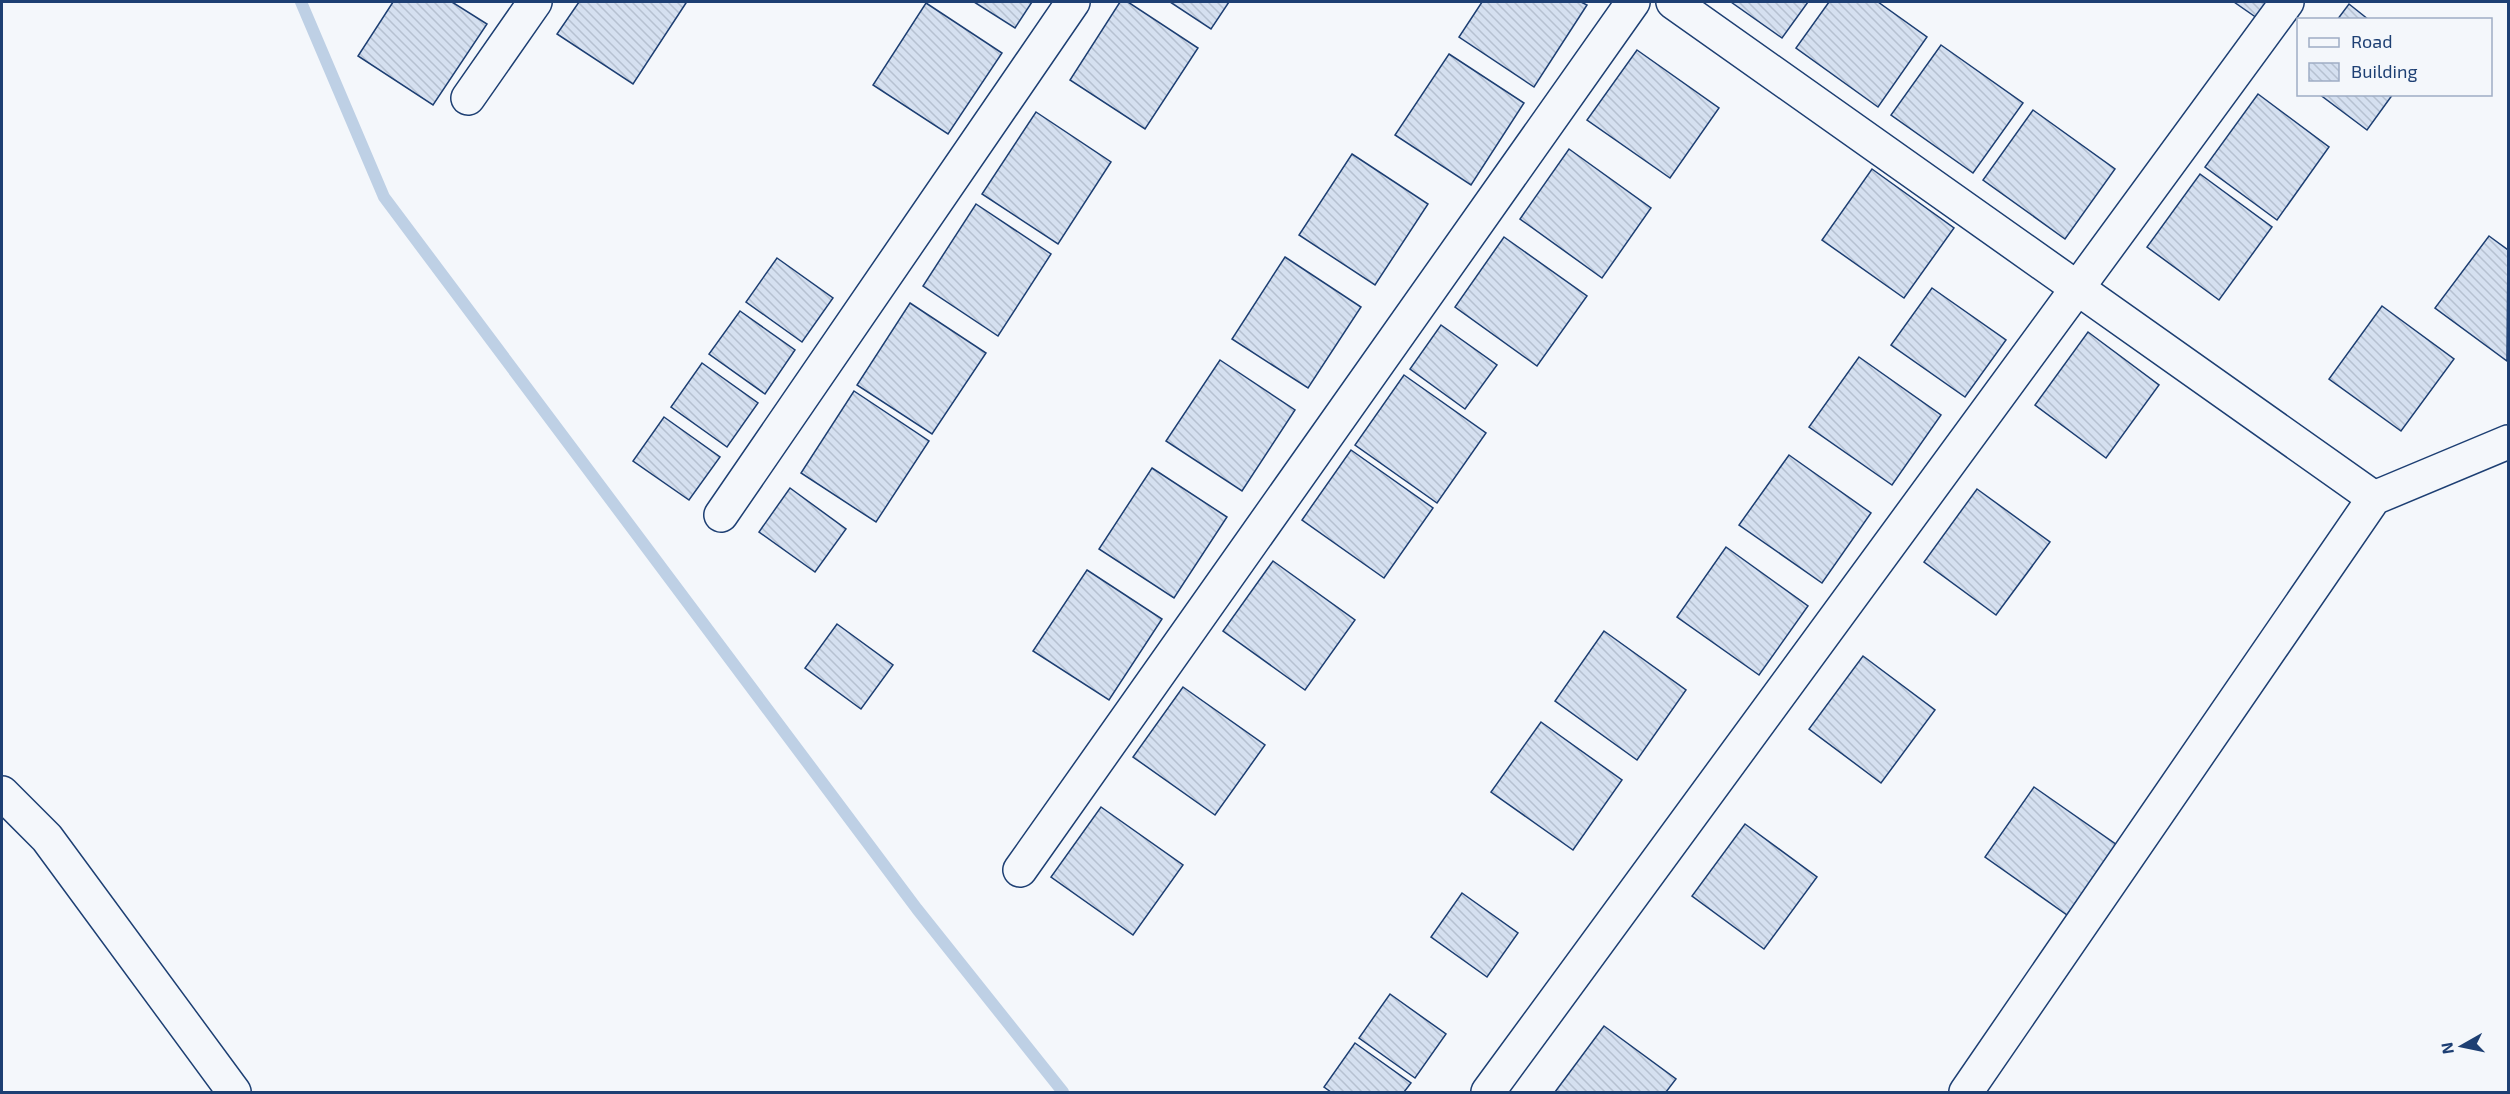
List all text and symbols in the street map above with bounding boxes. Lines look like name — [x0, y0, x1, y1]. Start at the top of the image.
legend — [2297, 18, 2492, 96]
text: Road — [2351, 30, 2392, 52]
text: Building — [2351, 60, 2418, 82]
north arrow — [2432, 1016, 2492, 1076]
text: N — [2436, 1041, 2457, 1056]

